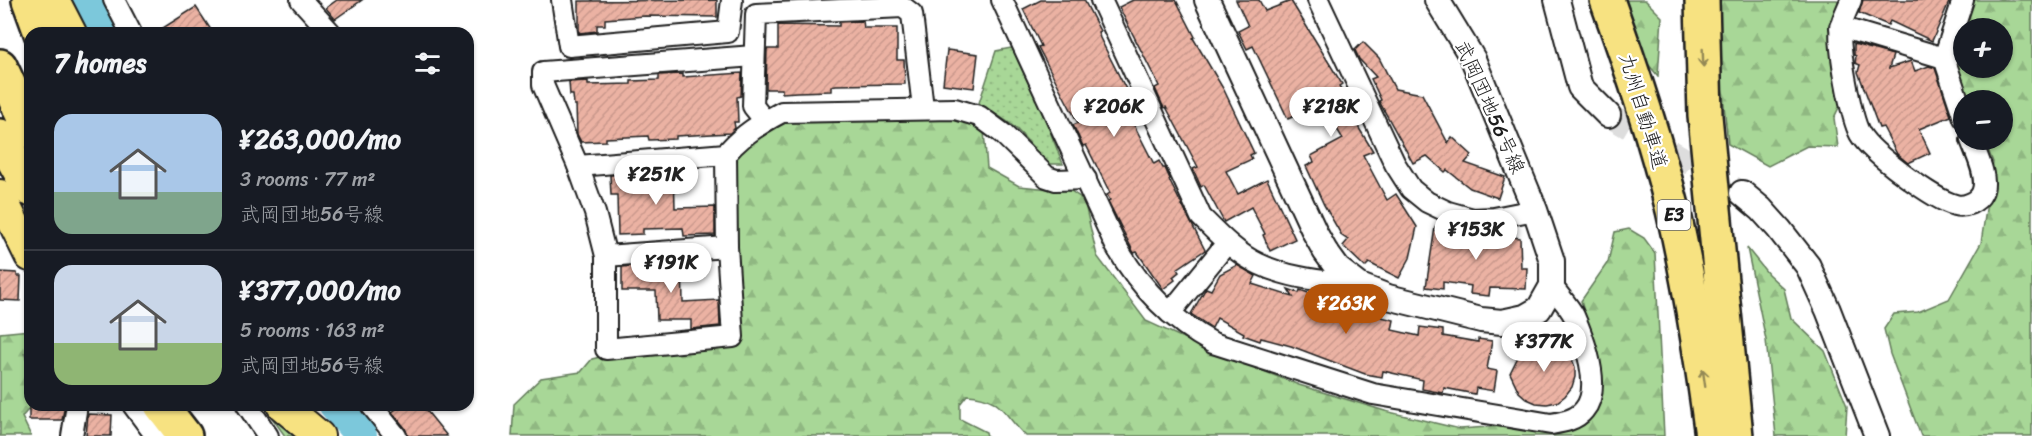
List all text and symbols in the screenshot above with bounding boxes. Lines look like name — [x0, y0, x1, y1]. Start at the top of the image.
map controls — [1953, 18, 2013, 150]
button: + — [1953, 18, 2013, 78]
street label: 武岡団地56号線 — [1445, 34, 1535, 180]
text: 7 homes — [54, 40, 146, 86]
icon: filters — [411, 47, 444, 80]
one-way arrow — [1697, 48, 1708, 68]
street label: 九州自動車道 — [1609, 49, 1677, 173]
pin: ¥206K — [1072, 87, 1156, 138]
pin: ¥218K — [1289, 87, 1373, 138]
text: ¥206K — [1085, 89, 1143, 124]
text: ¥218K — [1303, 89, 1359, 124]
button: − — [1953, 90, 2013, 150]
text: ¥263,000/mo — [240, 116, 401, 162]
icon: home — [102, 138, 174, 210]
pin: ¥251K — [614, 155, 698, 206]
text: ¥251K — [628, 157, 684, 192]
text: 3 rooms · 77 m² — [240, 162, 375, 197]
text: 武岡団地56号線 — [240, 197, 384, 232]
road number: E3 — [1658, 200, 1690, 230]
pin: ¥153K — [1434, 210, 1518, 261]
text: ¥153K — [1448, 212, 1504, 247]
pin: ¥191K — [629, 243, 713, 294]
text: ¥191K — [645, 245, 697, 280]
text: ¥377,000/mo — [240, 267, 401, 313]
pin: ¥263K — [1304, 284, 1388, 335]
text: ¥263K — [1317, 286, 1375, 321]
icon: home — [102, 289, 174, 361]
text: 5 rooms · 163 m² — [240, 313, 385, 348]
pin: ¥377K — [1502, 322, 1586, 373]
text: ¥377K — [1515, 324, 1573, 359]
text: 武岡団地56号線 — [240, 348, 384, 383]
one-way arrow — [1698, 369, 1709, 388]

